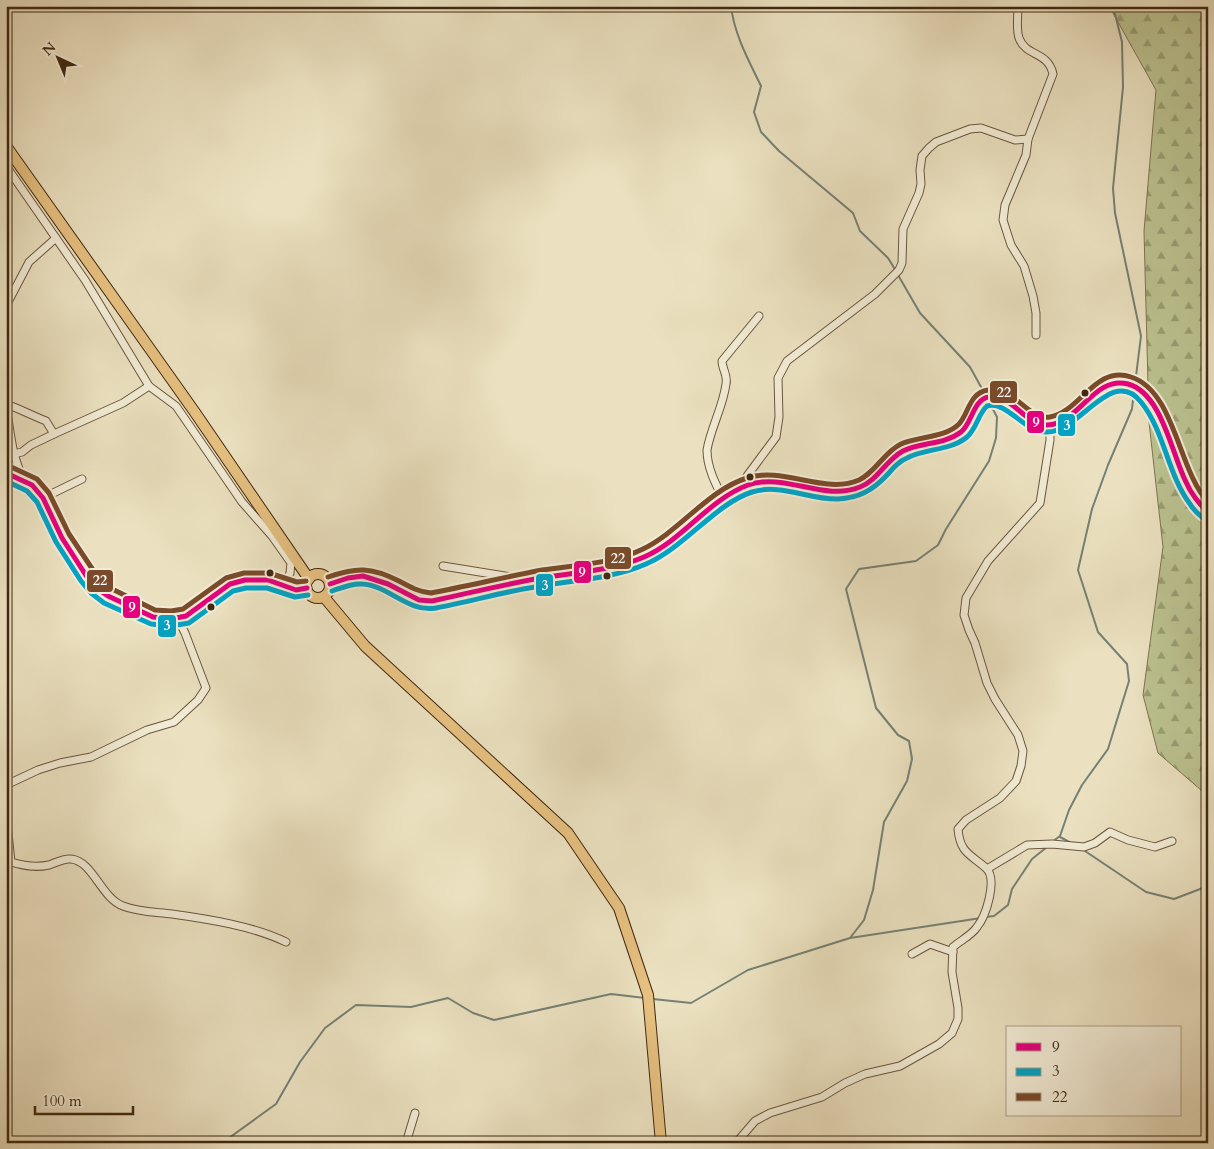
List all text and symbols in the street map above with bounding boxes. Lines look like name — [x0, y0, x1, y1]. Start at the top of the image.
north arrow — [32, 32, 82, 82]
text: N — [38, 38, 60, 60]
line badge: 22 — [989, 380, 1018, 404]
text: 22 — [997, 383, 1011, 402]
unlabelled marker — [1080, 388, 1090, 398]
line badge: 9 — [1026, 410, 1045, 434]
text: 9 — [1032, 413, 1040, 432]
line badge: 3 — [1057, 413, 1076, 437]
text: 3 — [1063, 416, 1071, 435]
unlabelled marker — [745, 472, 755, 482]
line badge: 22 — [604, 546, 632, 570]
text: 22 — [611, 549, 625, 568]
line badge: 9 — [573, 560, 592, 584]
text: 9 — [578, 563, 586, 582]
unlabelled marker — [265, 568, 275, 578]
line badge: 22 — [86, 569, 114, 593]
text: 22 — [93, 571, 107, 590]
unlabelled marker — [602, 571, 612, 581]
line badge: 3 — [535, 573, 554, 597]
text: 3 — [541, 576, 549, 595]
line badge: 9 — [122, 595, 141, 619]
text: 9 — [128, 598, 136, 617]
unlabelled marker — [206, 602, 216, 612]
line badge: 3 — [157, 614, 177, 638]
text: 3 — [163, 616, 171, 635]
legend — [1006, 1026, 1182, 1116]
text: 9 — [1052, 1037, 1060, 1057]
text: 3 — [1052, 1061, 1060, 1081]
scale bar — [35, 1084, 132, 1116]
text: 22 — [1052, 1087, 1068, 1107]
text: 100 m — [42, 1091, 82, 1111]

